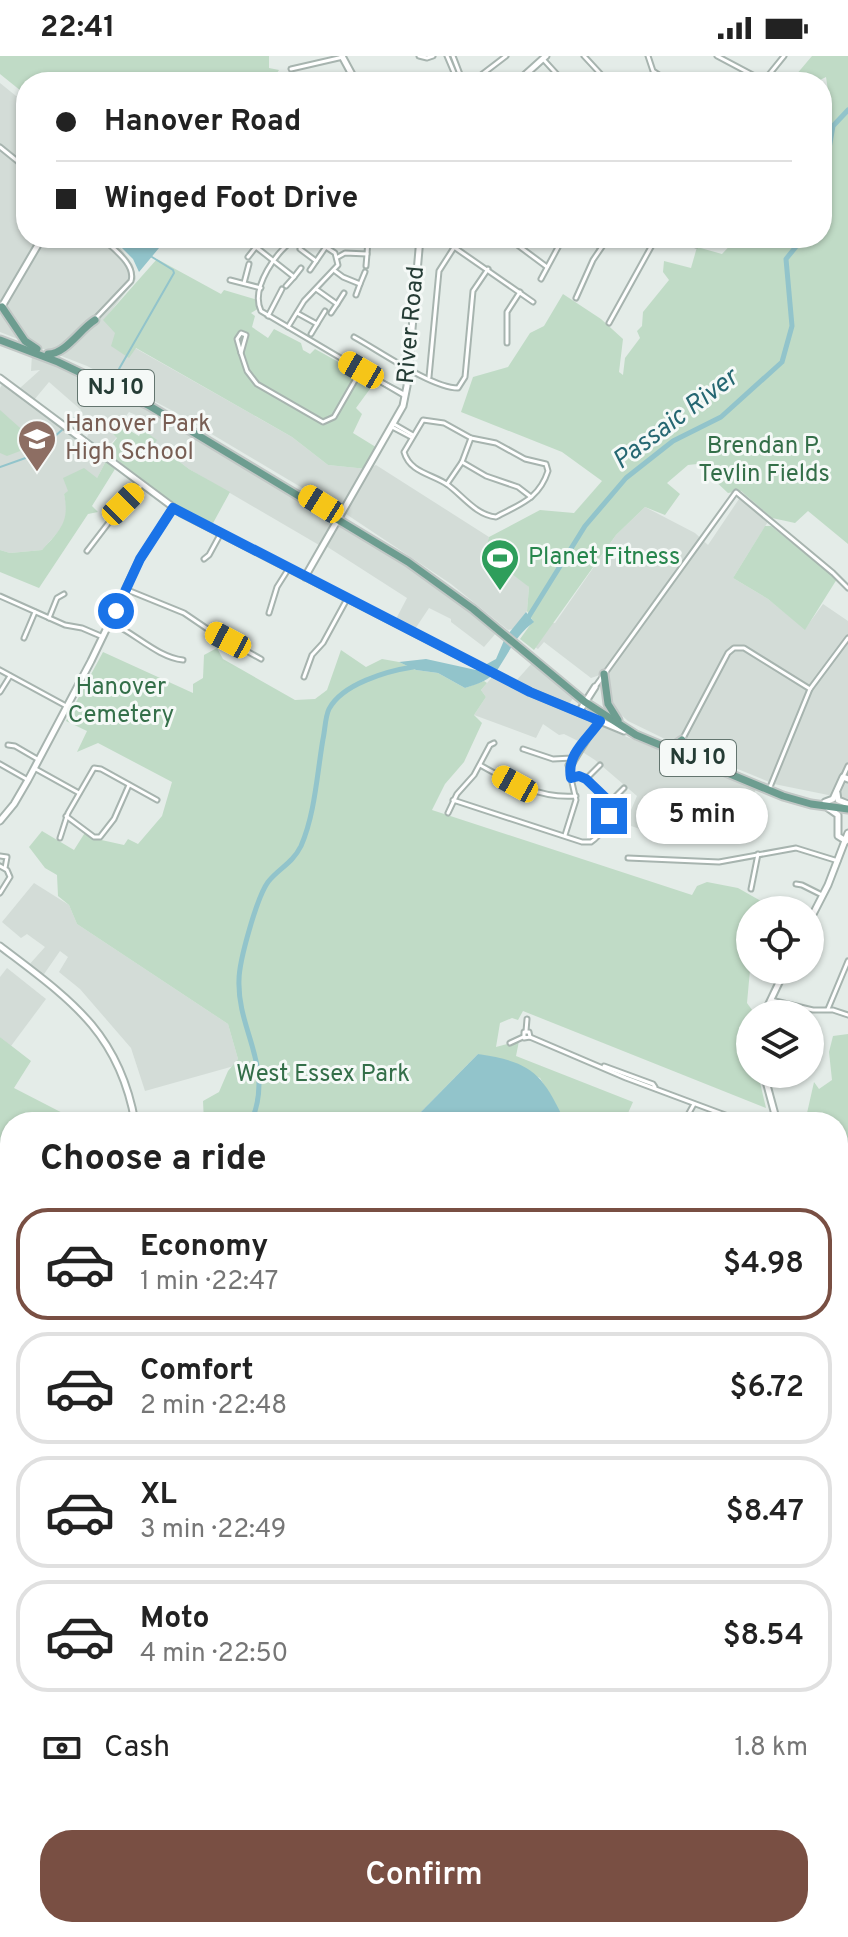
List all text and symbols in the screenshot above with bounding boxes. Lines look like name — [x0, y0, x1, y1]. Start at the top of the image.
text: 22:41 — [40, 10, 115, 47]
text: Hanover Road — [104, 104, 301, 141]
text: Winged Foot Drive — [104, 181, 358, 218]
street label: River Road — [392, 265, 432, 385]
car — [334, 348, 388, 392]
water label: Passaic River — [607, 361, 747, 478]
road number: NJ 10 — [78, 370, 154, 406]
place label: Hanover Park High School — [65, 410, 211, 468]
school or university icon: Hanover Park High School — [16, 418, 58, 473]
park label: Brendan P. Tevlin Fields — [698, 432, 830, 490]
car — [98, 479, 148, 529]
car — [294, 481, 348, 527]
sports icon: Planet Fitness — [479, 537, 521, 592]
place label: Planet Fitness — [528, 543, 680, 573]
route start — [98, 593, 134, 629]
car — [201, 618, 255, 662]
park label: Hanover Cemetery — [68, 673, 174, 731]
road number: NJ 10 — [660, 740, 736, 776]
car — [488, 762, 542, 806]
callout: 5 min — [637, 788, 769, 844]
route end — [591, 798, 627, 834]
text: 5 min — [668, 799, 736, 832]
map controls — [736, 896, 824, 1088]
button: locate — [736, 896, 824, 984]
button: layers — [736, 1000, 824, 1088]
park label: West Essex Park — [236, 1060, 410, 1090]
text: Choose a ride — [40, 1137, 266, 1183]
icon: car — [44, 1228, 116, 1300]
text: Economy — [140, 1229, 268, 1266]
text: $4.98 — [723, 1246, 804, 1283]
text: 1 min · 22:47 — [140, 1266, 278, 1299]
icon: car — [44, 1352, 116, 1424]
text: Comfort — [140, 1353, 253, 1390]
text: $6.72 — [730, 1370, 804, 1407]
text: 2 min · 22:48 — [140, 1390, 287, 1423]
icon: car — [44, 1476, 116, 1548]
text: XL — [140, 1477, 177, 1514]
text: $8.47 — [726, 1494, 804, 1531]
text: 3 min · 22:49 — [140, 1514, 286, 1547]
icon: car — [44, 1600, 116, 1672]
text: Moto — [140, 1601, 210, 1638]
text: $8.54 — [723, 1618, 804, 1655]
text: 4 min · 22:50 — [140, 1638, 288, 1671]
icon: cash — [40, 1726, 84, 1770]
text: Cash — [104, 1730, 170, 1767]
text: 1.8 km — [735, 1732, 808, 1765]
button: Confirm — [40, 1830, 808, 1922]

